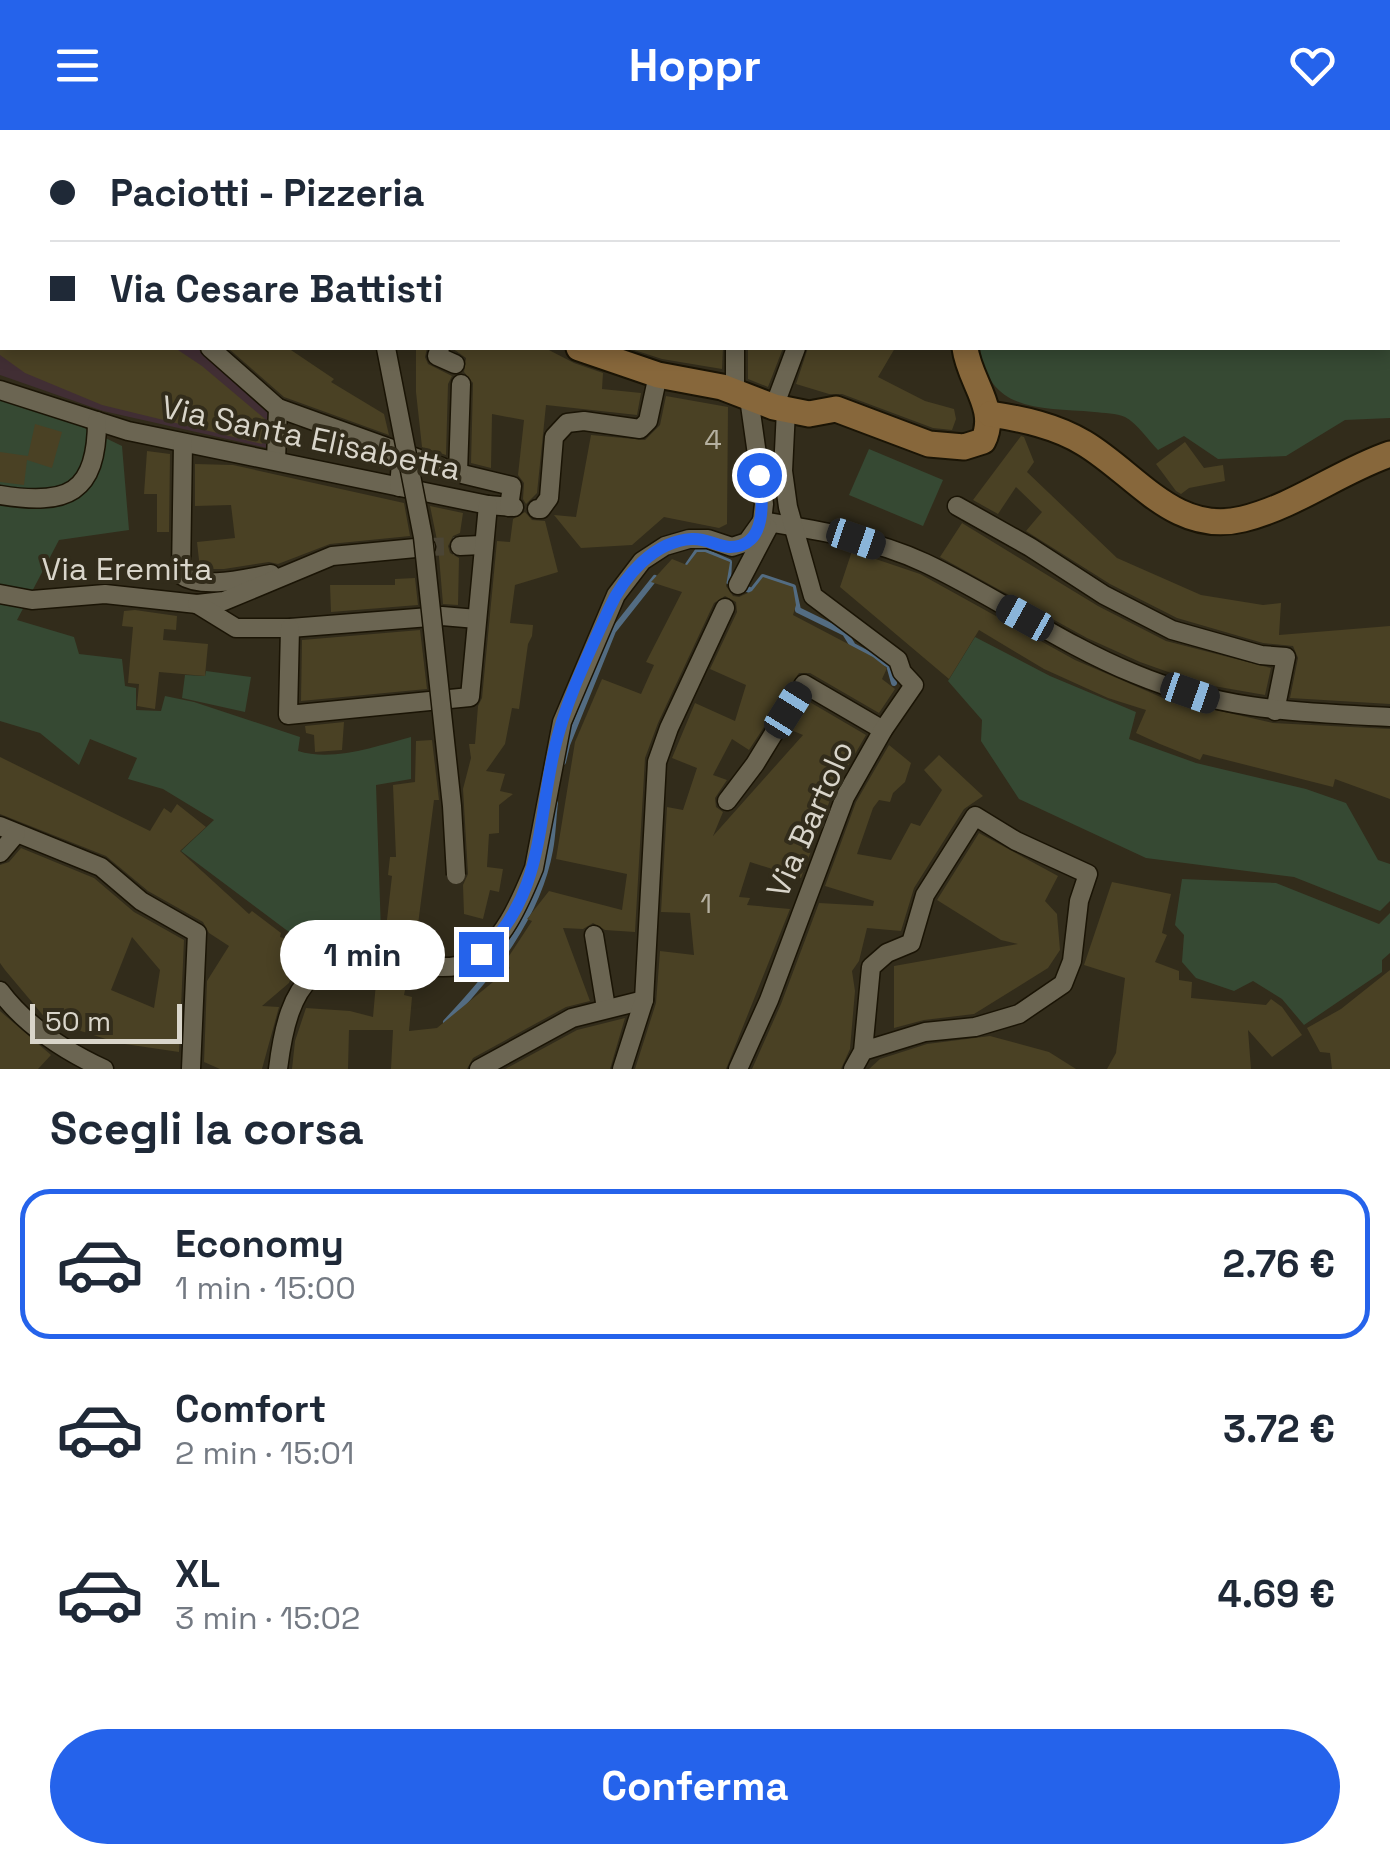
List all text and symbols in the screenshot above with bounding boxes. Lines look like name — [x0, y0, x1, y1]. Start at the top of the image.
text: Hoppr — [629, 37, 761, 94]
icon: menu — [50, 38, 105, 93]
icon: heart — [1285, 38, 1340, 93]
text: Paciotti - Pizzeria — [110, 169, 425, 217]
text: Via Cesare Battisti — [110, 265, 443, 313]
street label: Via Santa Elisabetta — [158, 387, 464, 489]
house number: 4 — [704, 421, 722, 457]
route start — [737, 453, 782, 498]
car — [823, 515, 889, 563]
street label: Via Eremita — [41, 549, 213, 589]
car — [991, 590, 1059, 646]
car — [1157, 669, 1223, 717]
car — [759, 677, 817, 743]
street label: Via Bartolo — [758, 734, 862, 904]
house number: 1 — [700, 885, 712, 921]
callout: 1 min — [281, 919, 446, 989]
route end — [459, 932, 504, 977]
text: 1 min — [323, 935, 402, 975]
scale bar — [30, 999, 182, 1044]
text: 50 m — [45, 1003, 111, 1039]
text: Scegli la corsa — [50, 1100, 364, 1157]
icon: car — [55, 1219, 145, 1309]
text: Economy — [175, 1220, 344, 1268]
text: 2.76 € — [1223, 1240, 1335, 1288]
text: 1 min · 15:00 — [175, 1268, 356, 1308]
icon: car — [55, 1384, 145, 1474]
text: Comfort — [175, 1385, 326, 1433]
text: 3.72 € — [1223, 1405, 1335, 1453]
text: 2 min · 15:01 — [175, 1433, 354, 1473]
icon: car — [55, 1549, 145, 1639]
text: XL — [175, 1550, 220, 1598]
text: 4.69 € — [1218, 1570, 1335, 1618]
text: 3 min · 15:02 — [175, 1598, 360, 1638]
button: Conferma — [50, 1729, 1340, 1844]

